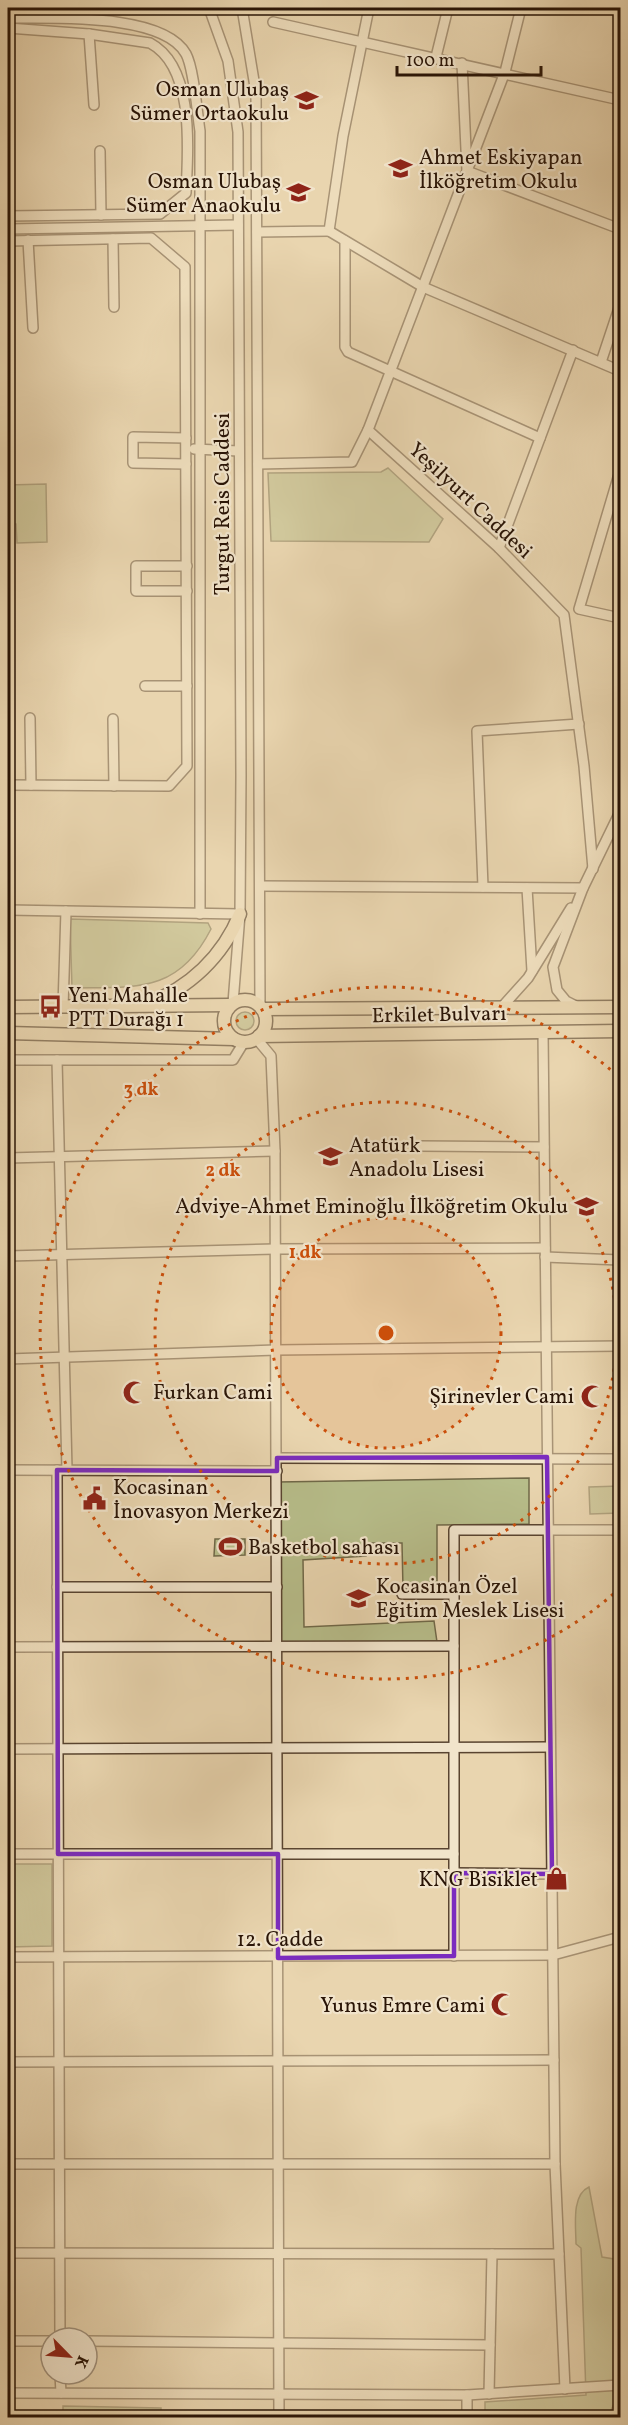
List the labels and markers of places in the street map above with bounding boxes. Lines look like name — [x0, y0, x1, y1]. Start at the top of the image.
place label: Osman Ulubaş Sümer Ortaokulu — [130, 76, 289, 129]
school or university icon: Osman Ulubaş Sümer Ortaokulu — [294, 88, 320, 114]
place label: Ahmet Eskiyapan İlköğretim Okulu — [419, 144, 583, 197]
school or university icon: Ahmet Eskiyapan İlköğretim Okulu — [388, 156, 414, 182]
place label: Osman Ulubaş Sümer Anaokulu — [126, 168, 281, 221]
school or university icon: Osman Ulubaş Sümer Anaokulu — [286, 180, 312, 206]
place label: Yeni Mahalle PTT Durağı 1 — [68, 982, 188, 1035]
bus stop icon: Yeni Mahalle PTT Durağı 1 — [37, 994, 63, 1020]
place label: Atatürk Anadolu Lisesi — [349, 1132, 484, 1185]
school or university icon: Atatürk Anadolu Lisesi — [318, 1144, 344, 1170]
place label: Adviye-Ahmet Eminoğlu İlköğretim Okulu — [175, 1193, 568, 1222]
school or university icon: Adviye-Ahmet Eminoğlu İlköğretim Okulu — [573, 1193, 599, 1219]
centre of rings — [376, 1323, 396, 1343]
mosque icon: Furkan Cami — [122, 1379, 148, 1405]
place label: Furkan Cami — [153, 1379, 273, 1408]
place label: Şirinevler Cami — [429, 1383, 574, 1412]
mosque icon: Şirinevler Cami — [579, 1383, 605, 1409]
place label: Kocasinan İnovasyon Merkezi — [113, 1474, 289, 1527]
public building icon: Kocasinan İnovasyon Merkezi — [82, 1486, 108, 1512]
sports icon: Basketbol sahası — [217, 1534, 243, 1560]
place label: Basketbol sahası — [248, 1534, 400, 1563]
place label: Kocasinan Özel Eğitim Meslek Lisesi — [376, 1573, 564, 1626]
school or university icon: Kocasinan Özel Eğitim Meslek Lisesi — [345, 1585, 371, 1611]
place label: KNG Bisiklet — [419, 1866, 538, 1895]
shop icon: KNG Bisiklet — [543, 1866, 569, 1892]
place label: Yunus Emre Cami — [320, 1992, 485, 2021]
mosque icon: Yunus Emre Cami — [490, 1992, 516, 2018]

